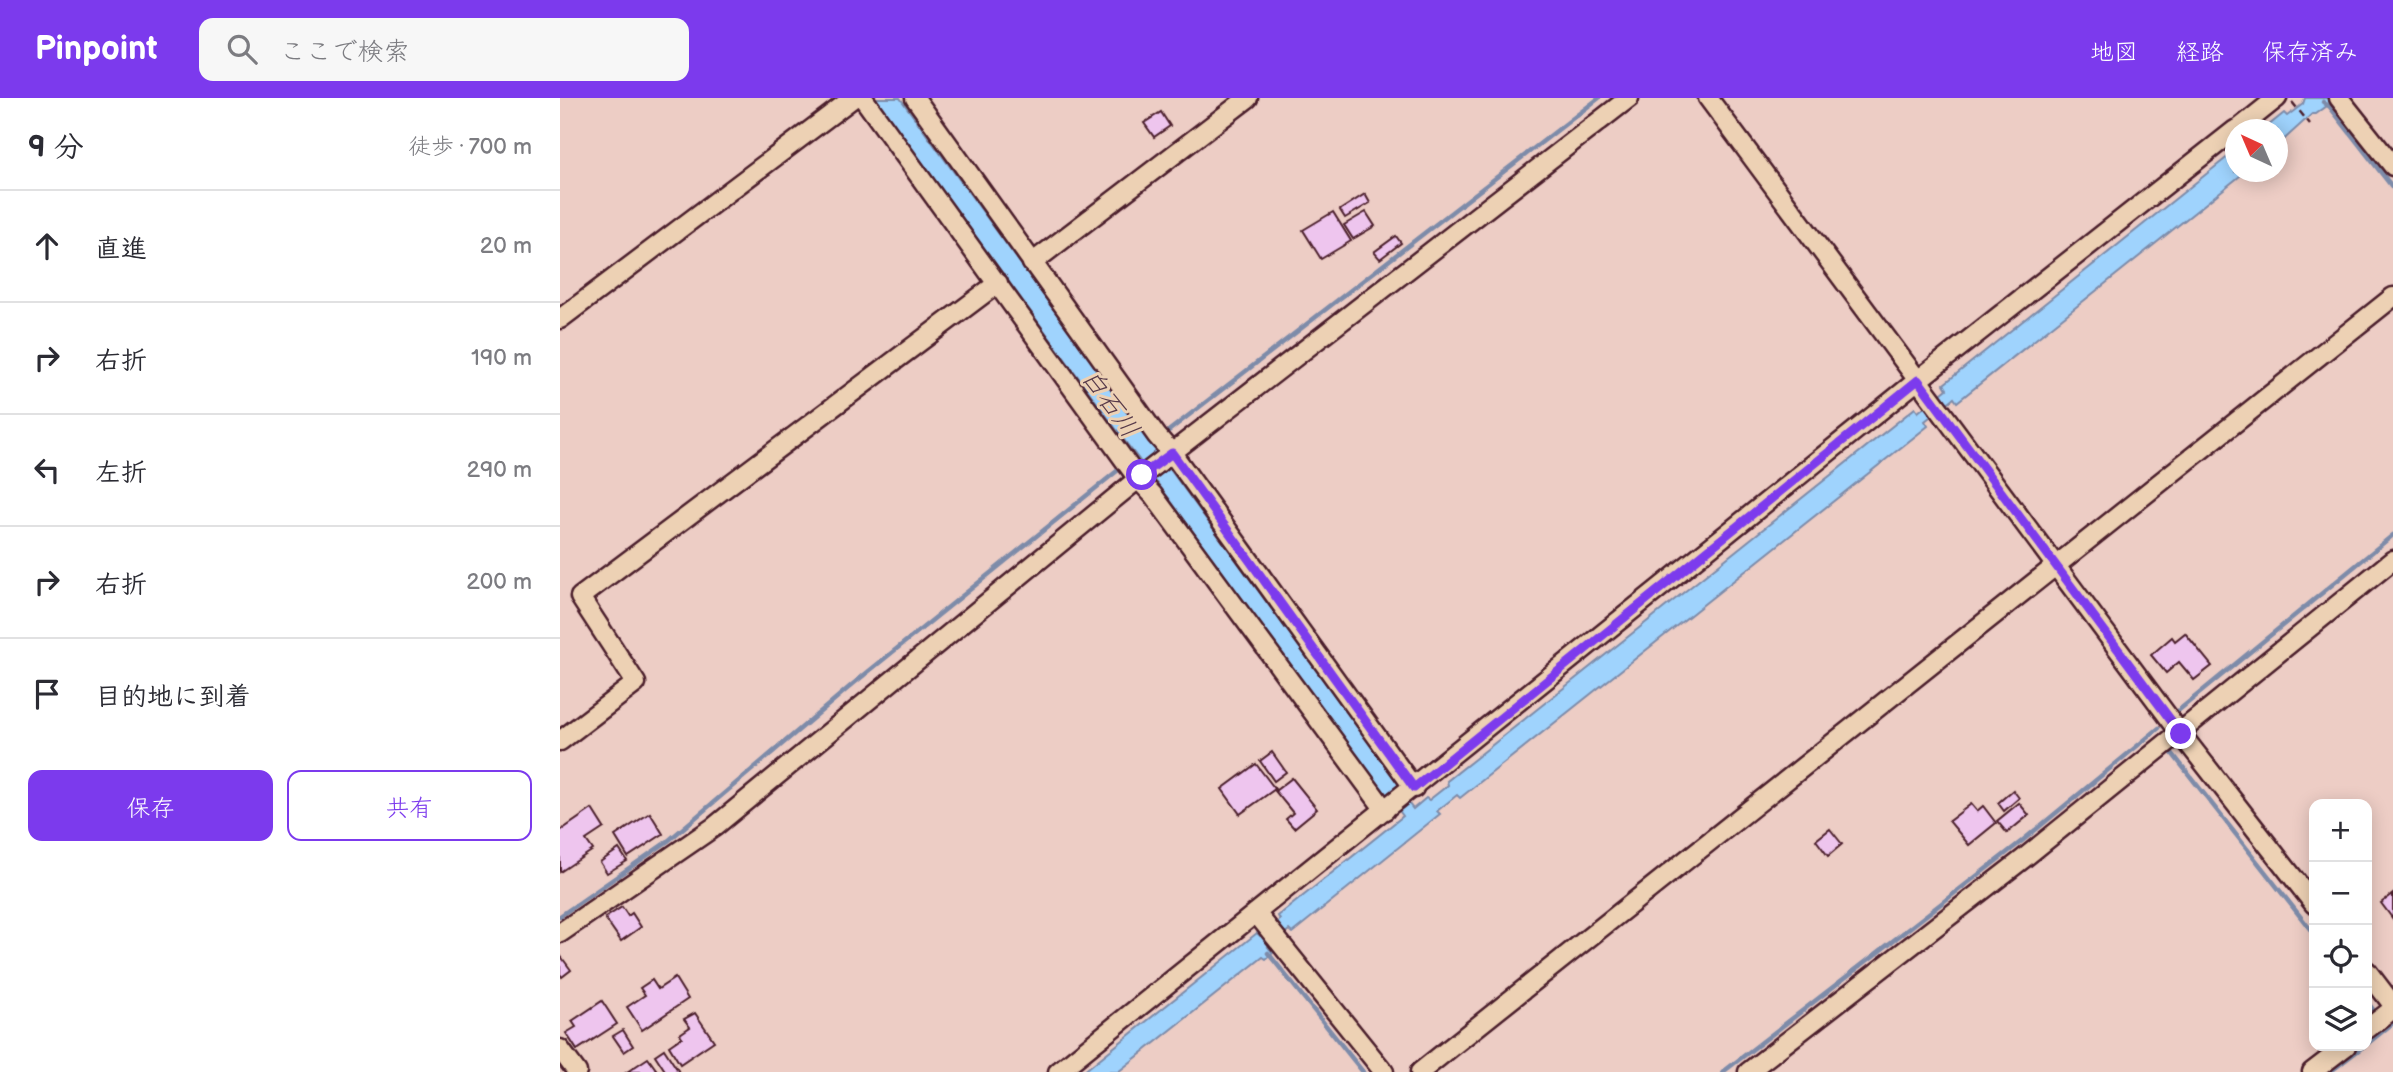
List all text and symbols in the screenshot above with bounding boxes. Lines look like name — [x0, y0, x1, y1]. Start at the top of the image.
search box — [199, 18, 689, 81]
text: Pinpoint — [35, 29, 157, 69]
icon: search — [223, 30, 261, 68]
text: ここで検索 — [279, 37, 409, 68]
text: 地図 — [2090, 38, 2138, 67]
text: 経路 — [2176, 38, 2224, 67]
text: 保存済み — [2262, 38, 2358, 67]
north arrow — [2225, 119, 2288, 182]
text: 9 分 — [28, 130, 84, 166]
text: 徒歩 · 700 m — [408, 133, 532, 161]
icon: ahead — [28, 227, 66, 265]
text: 20 m — [480, 232, 532, 260]
text: 直進 — [95, 234, 147, 265]
icon: right — [28, 339, 66, 377]
text: 190 m — [471, 344, 532, 372]
text: 右折 — [95, 346, 147, 377]
water label: 白石川 — [1074, 363, 1145, 445]
icon: left — [28, 451, 66, 489]
text: 290 m — [466, 456, 532, 484]
text: 左折 — [95, 458, 147, 489]
route start — [1126, 459, 1157, 490]
icon: right — [28, 563, 66, 601]
text: 200 m — [466, 568, 532, 596]
text: 右折 — [95, 570, 147, 601]
icon: arrive — [28, 675, 66, 713]
text: 目的地に到着 — [95, 682, 251, 713]
route end — [2165, 718, 2196, 749]
button: 保存 — [28, 770, 273, 841]
button: 共有 — [287, 770, 532, 841]
map controls — [2309, 799, 2372, 1051]
button: + — [2309, 799, 2372, 862]
button: − — [2309, 862, 2372, 925]
button: locate — [2309, 925, 2372, 988]
button: layers — [2309, 988, 2372, 1051]

